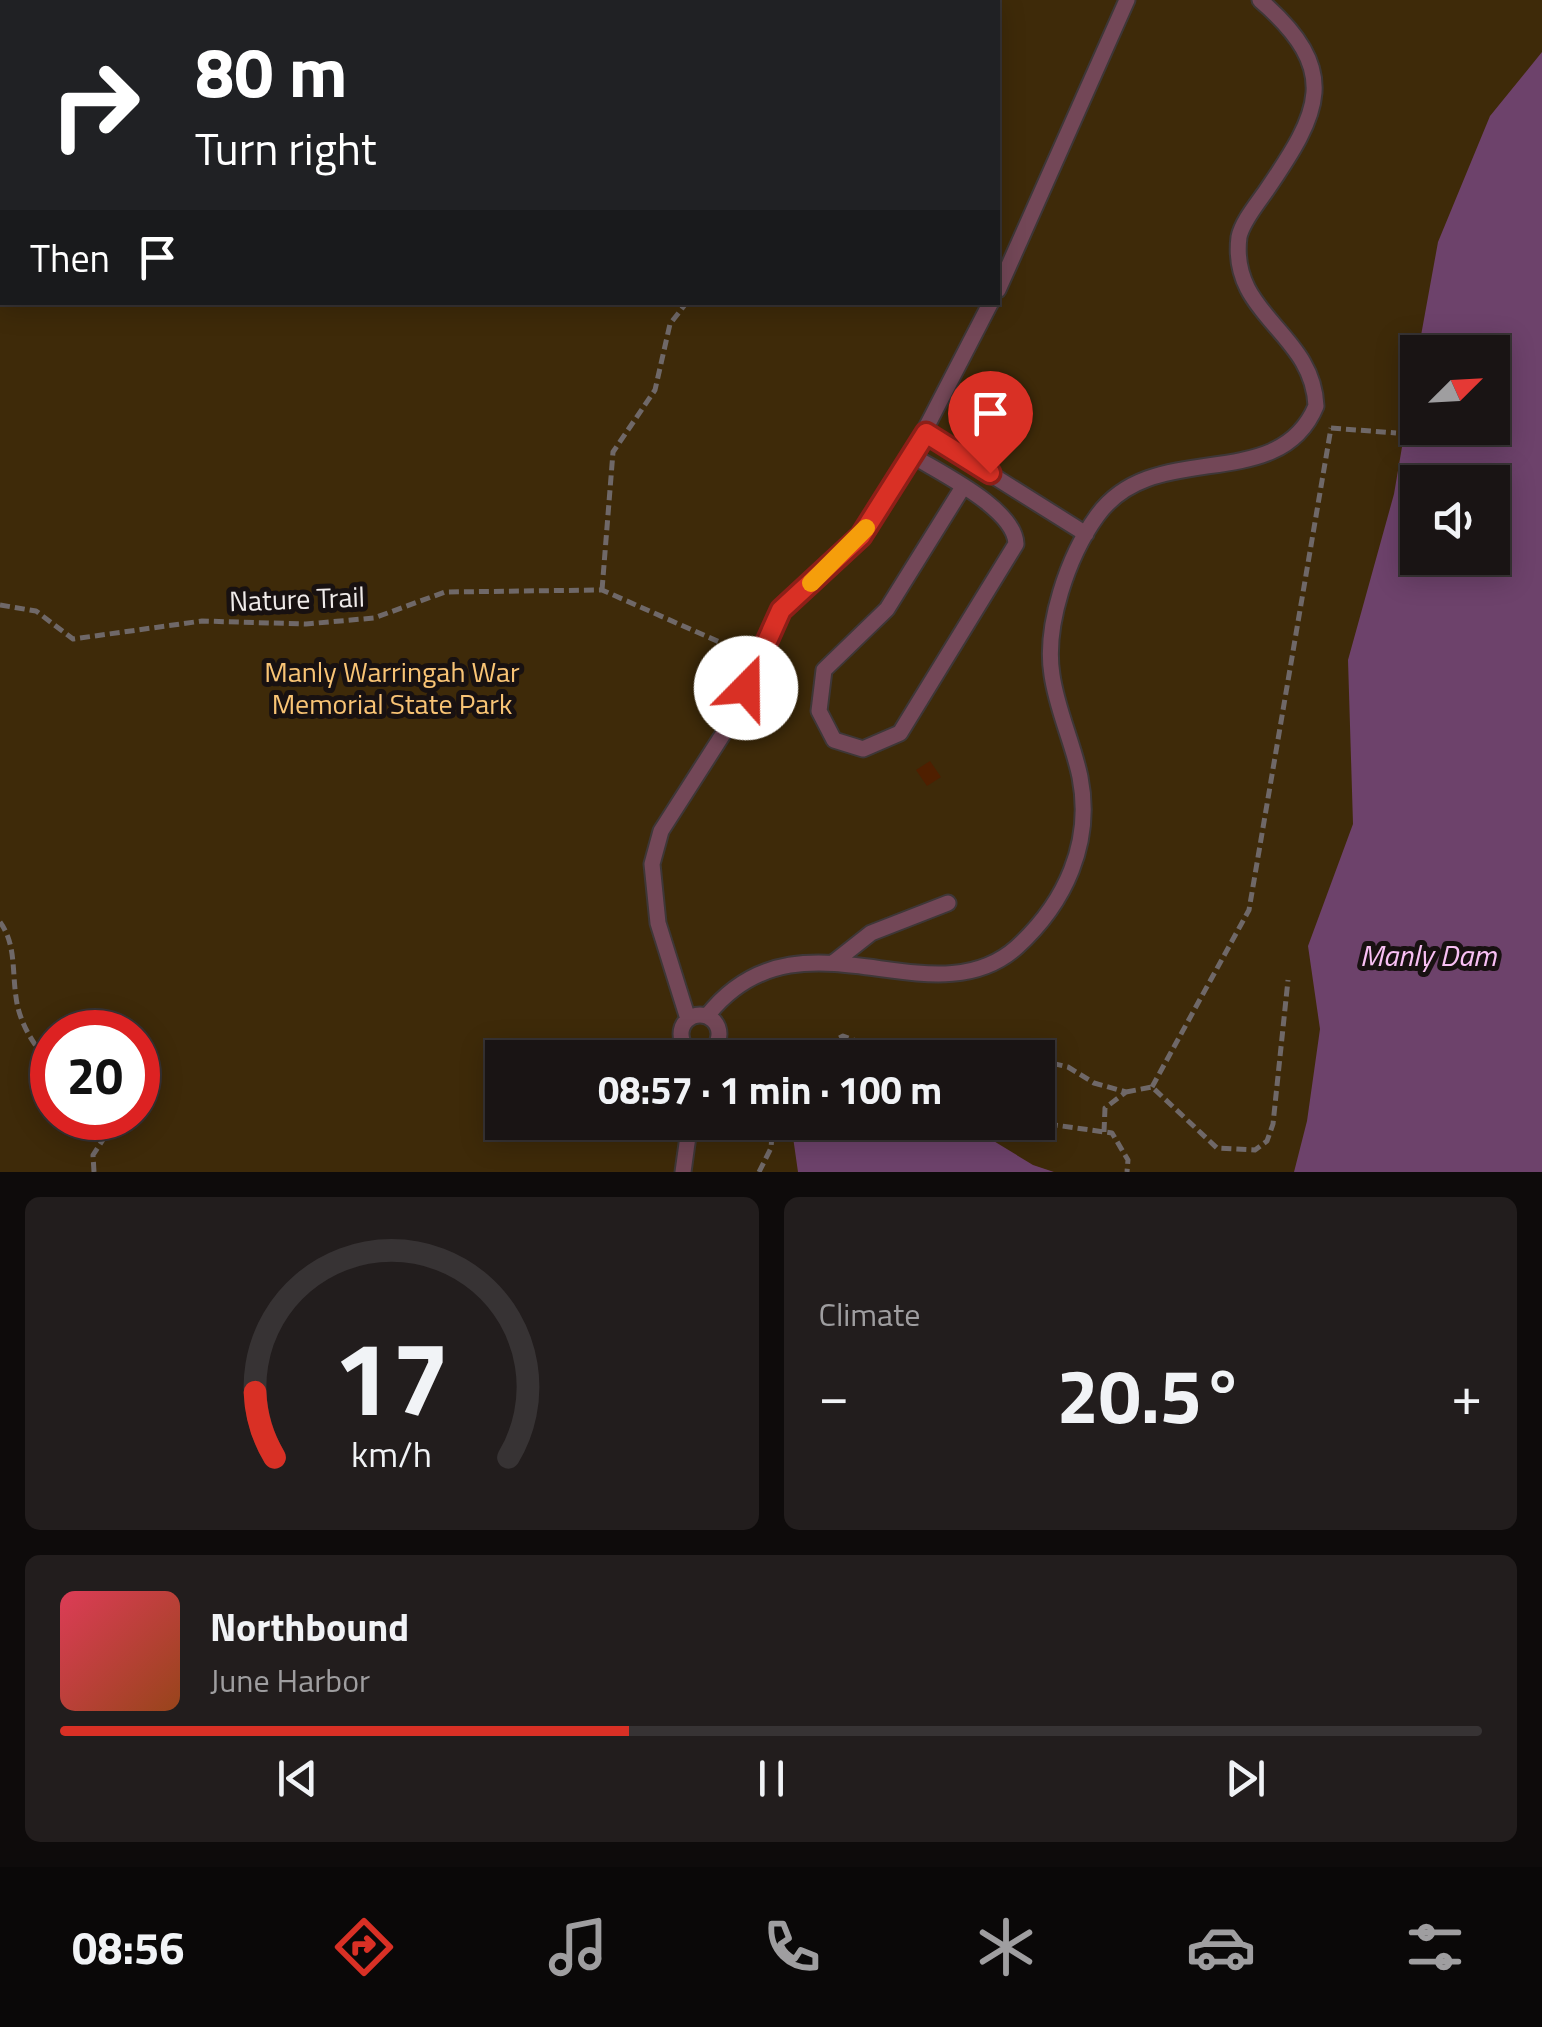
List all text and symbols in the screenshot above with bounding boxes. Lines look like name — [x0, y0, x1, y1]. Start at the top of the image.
text: 80 m — [195, 18, 348, 124]
icon: right — [30, 40, 160, 170]
text: Turn right — [195, 114, 377, 182]
text: Then — [30, 229, 110, 287]
icon: arrive — [130, 230, 185, 285]
north arrow — [1400, 335, 1510, 445]
map controls — [1400, 335, 1510, 575]
pin — [948, 371, 1033, 474]
icon: arrive — [963, 386, 1018, 441]
button: sound — [1400, 465, 1510, 575]
street label: Nature Trail — [228, 575, 366, 622]
position arrow — [694, 636, 798, 740]
park label: Manly Warringah War Memorial State Park — [264, 650, 520, 725]
water label: Manly Dam — [1360, 932, 1497, 978]
speed limit sign: 20 — [30, 1010, 160, 1140]
text: 08:57 · 1 min · 100 m — [598, 1061, 942, 1119]
text: Climate — [819, 1290, 920, 1338]
text: 17 — [334, 1297, 450, 1455]
text: 20.5° — [1057, 1338, 1244, 1452]
text: − — [819, 1353, 849, 1436]
text: + — [1451, 1353, 1482, 1436]
text: km/h — [351, 1426, 432, 1481]
text: Northbound — [210, 1598, 409, 1656]
text: June Harbor — [210, 1656, 370, 1704]
icon: previous — [270, 1751, 325, 1806]
icon: pause — [744, 1751, 799, 1806]
icon: next — [1218, 1751, 1273, 1806]
icon: directions — [329, 1912, 399, 1982]
icon: music — [543, 1912, 613, 1982]
icon: phone — [757, 1912, 827, 1982]
icon: climate — [971, 1912, 1041, 1982]
icon: car — [1186, 1912, 1256, 1982]
icon: filters — [1400, 1912, 1470, 1982]
text: 08:56 — [72, 1913, 184, 1981]

